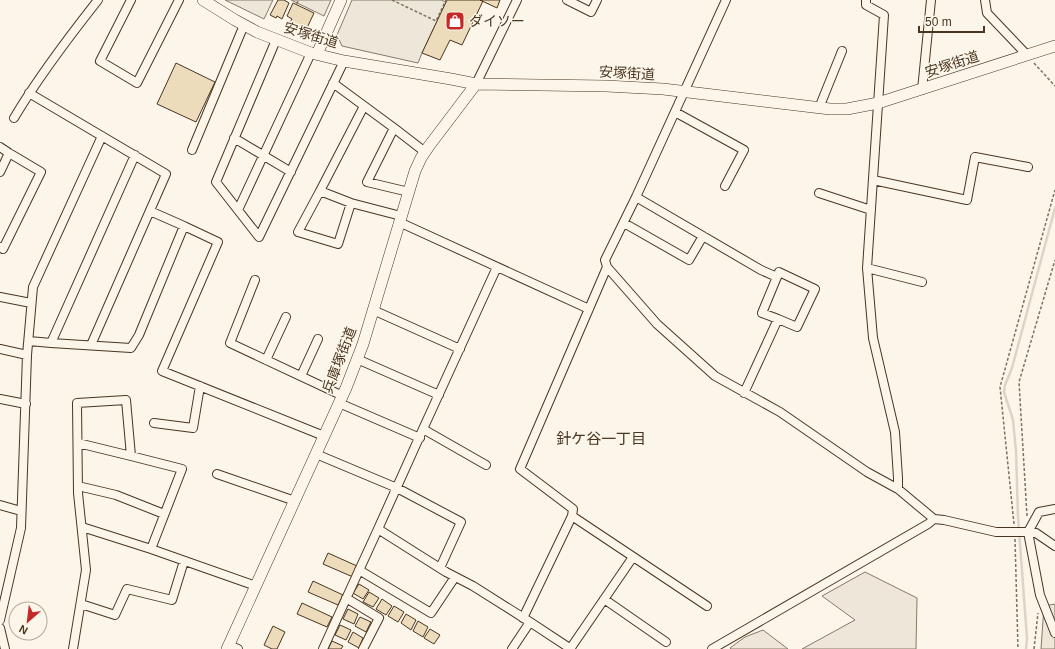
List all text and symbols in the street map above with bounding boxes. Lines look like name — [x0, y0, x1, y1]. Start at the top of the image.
scale bar — [919, 8, 984, 34]
shop icon: ダイソー — [444, 10, 466, 32]
place label: ダイソー — [469, 13, 525, 29]
text: 50 m — [925, 15, 952, 29]
street label: 安塚街道 — [282, 19, 340, 51]
street label: 安塚街道 — [923, 48, 981, 80]
street label: 安塚街道 — [599, 64, 655, 82]
street label: 兵庫塚街道 — [319, 324, 359, 396]
district label: 針ケ谷一丁目 — [556, 430, 646, 447]
north arrow — [8, 601, 48, 641]
text: N — [17, 623, 30, 637]

